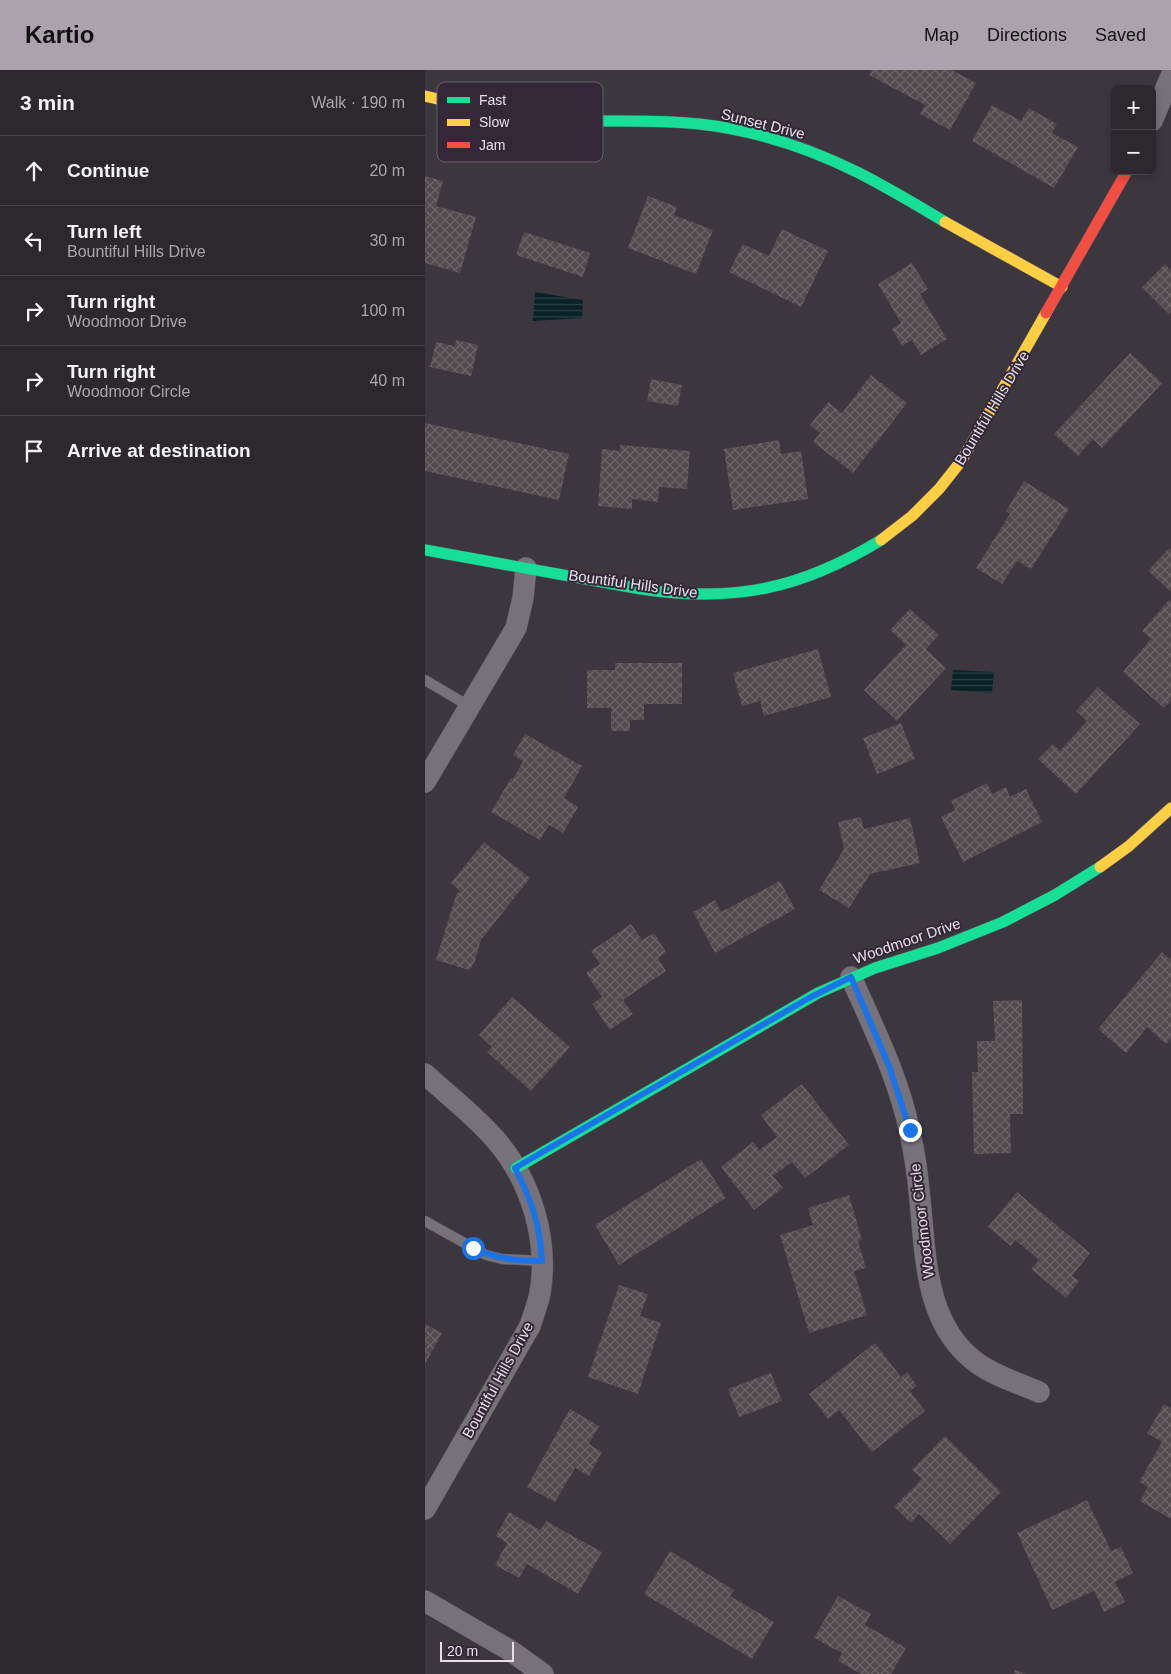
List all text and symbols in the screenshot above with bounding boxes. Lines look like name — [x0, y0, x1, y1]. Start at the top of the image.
text: Kartio — [25, 21, 94, 48]
text: Map — [924, 25, 959, 45]
text: Directions — [987, 25, 1067, 45]
text: Saved — [1095, 25, 1146, 45]
legend — [437, 82, 603, 162]
map controls — [1111, 85, 1156, 175]
button: + — [1111, 85, 1156, 130]
text: 3 min — [20, 91, 75, 114]
text: Fast — [479, 92, 506, 108]
text: Walk · 190 m — [311, 94, 405, 111]
street label: Sunset Drive — [719, 105, 807, 142]
text: Slow — [479, 114, 510, 130]
button: − — [1111, 130, 1156, 175]
text: Jam — [479, 137, 505, 153]
icon: ahead — [20, 157, 48, 185]
text: Continue — [67, 160, 149, 181]
text: 20 m — [369, 162, 405, 179]
text: Turn left — [67, 221, 142, 242]
icon: left — [20, 227, 48, 255]
text: 30 m — [369, 232, 405, 249]
text: Bountiful Hills Drive — [67, 243, 206, 260]
text: Turn right — [67, 291, 155, 312]
icon: right — [20, 297, 48, 325]
text: 100 m — [361, 302, 405, 319]
text: Woodmoor Drive — [67, 313, 187, 330]
street label: Bountiful Hills Drive — [951, 348, 1032, 468]
text: Turn right — [67, 361, 155, 382]
icon: right — [20, 367, 48, 395]
text: 40 m — [369, 372, 405, 389]
text: Woodmoor Circle — [67, 383, 190, 400]
icon: arrive — [20, 437, 48, 465]
text: Arrive at destination — [67, 440, 251, 461]
street label: Bountiful Hills Drive — [567, 566, 699, 601]
street label: Woodmoor Drive — [851, 914, 963, 967]
route end — [899, 1119, 922, 1142]
street label: Woodmoor Circle — [906, 1163, 937, 1279]
route start — [462, 1237, 485, 1260]
street label: Bountiful Hills Drive — [459, 1319, 537, 1441]
scale bar — [440, 1639, 514, 1662]
text: 20 m — [447, 1643, 478, 1659]

